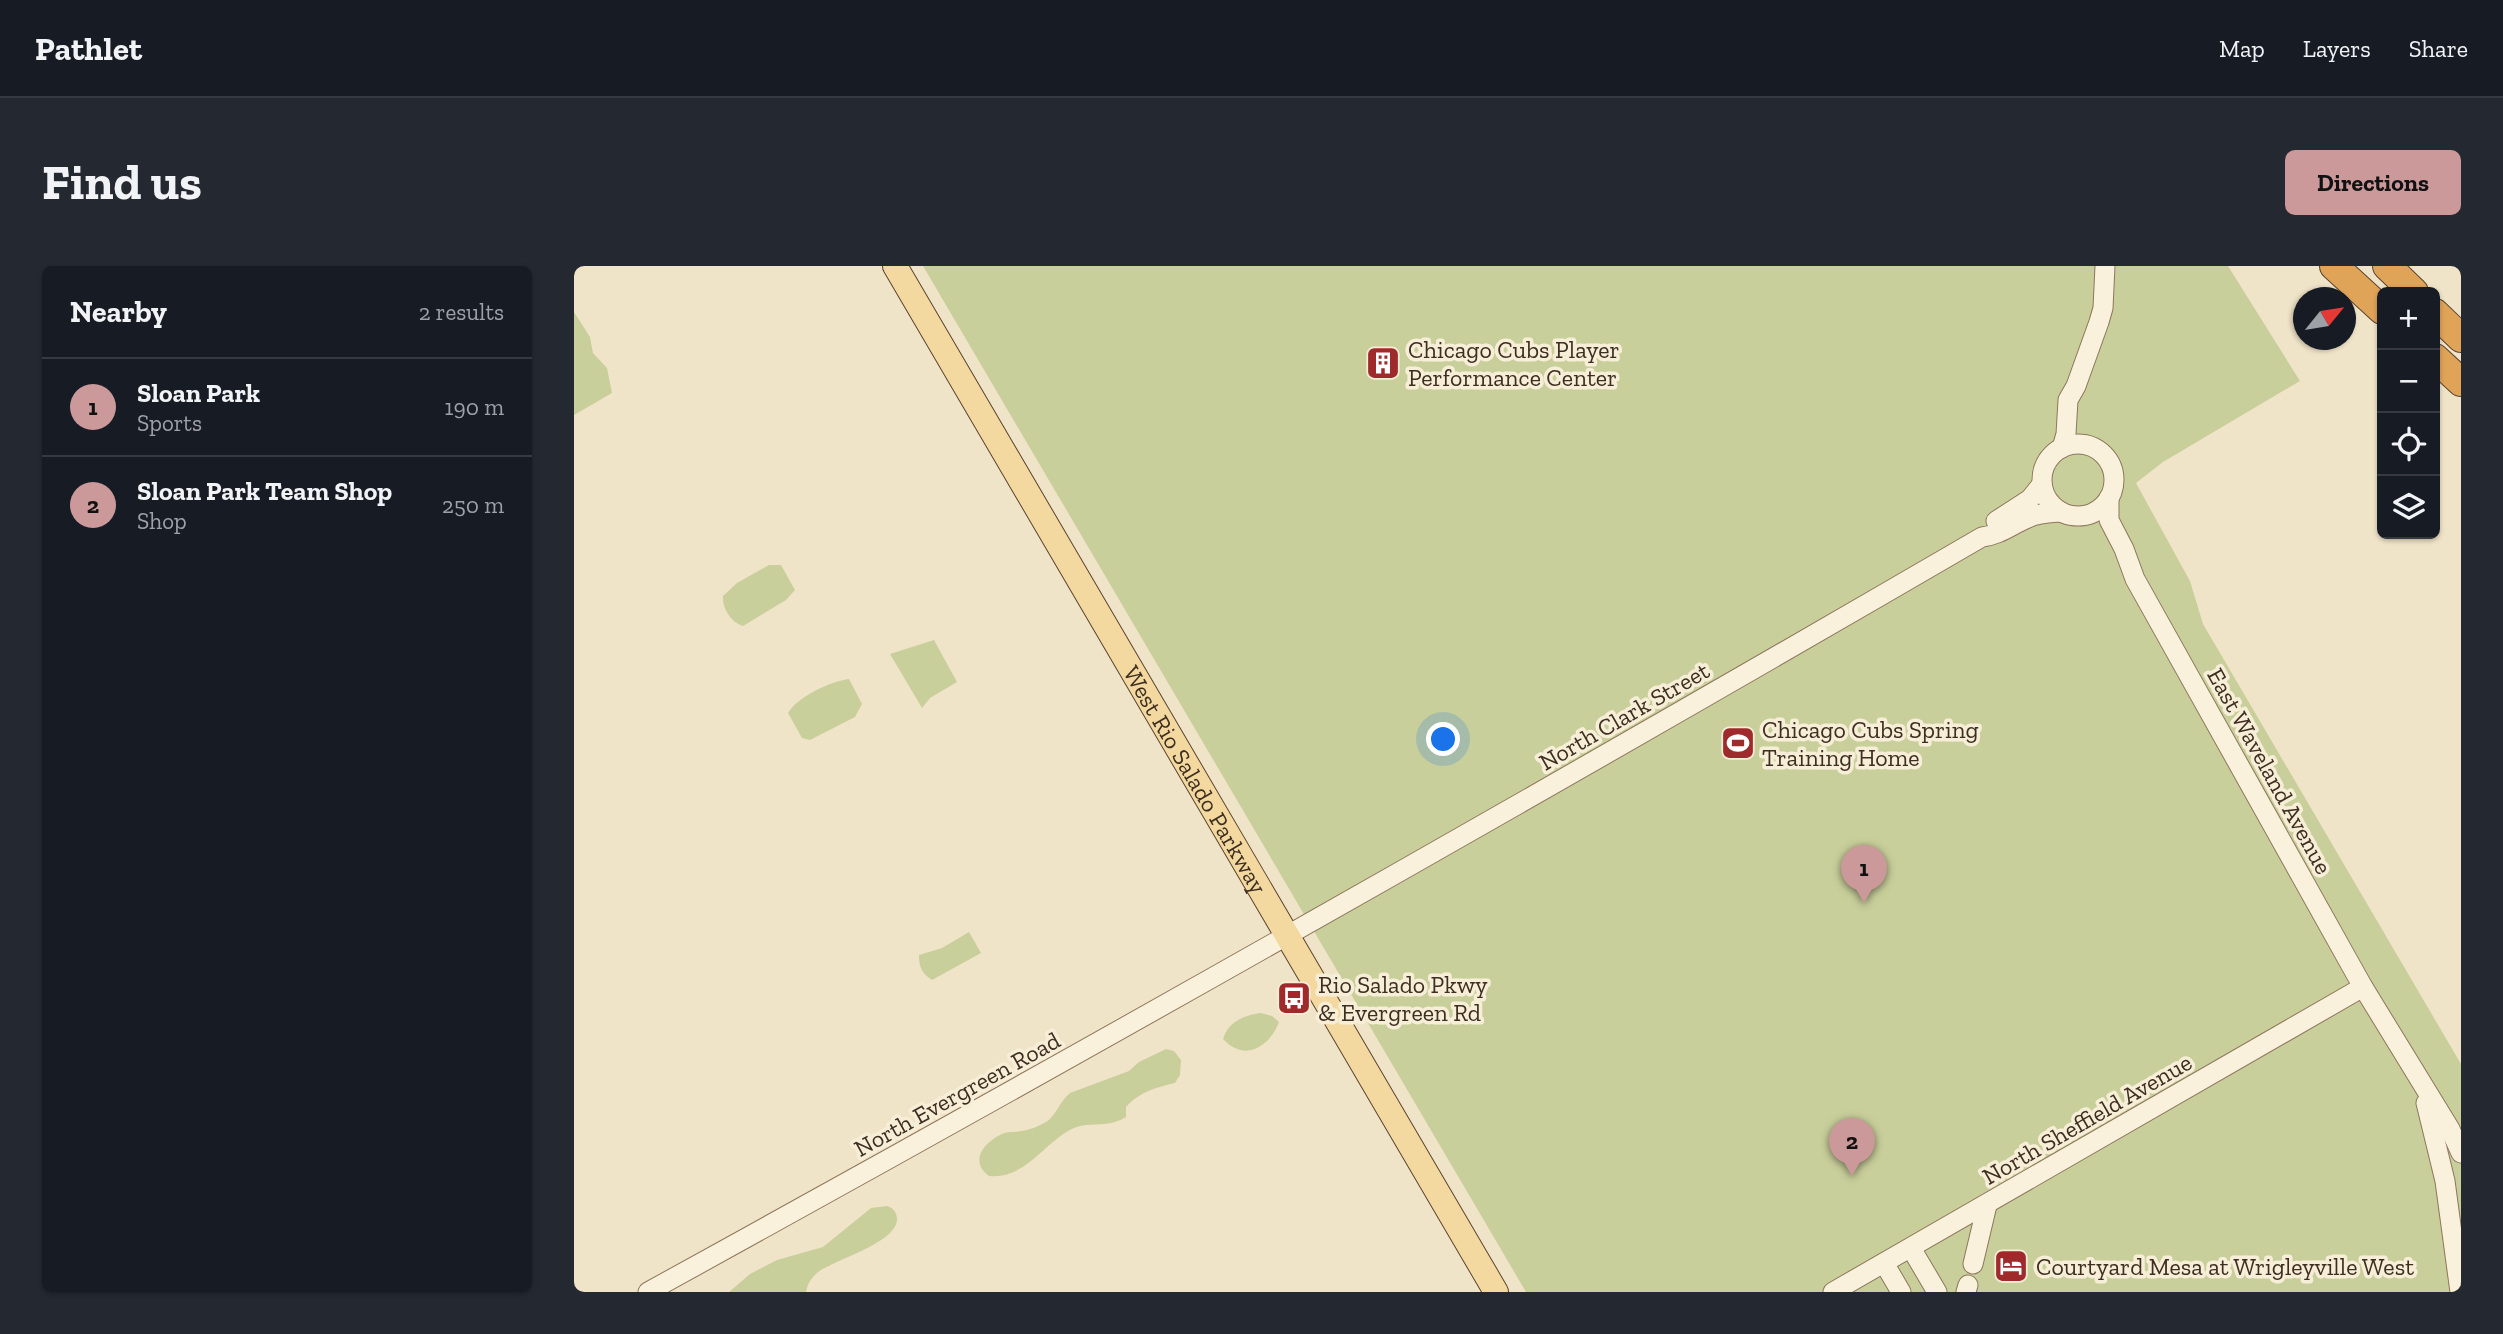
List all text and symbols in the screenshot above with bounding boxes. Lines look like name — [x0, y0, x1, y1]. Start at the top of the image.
text: Pathlet — [35, 29, 142, 68]
text: Map — [2219, 34, 2265, 63]
text: Layers — [2303, 34, 2371, 63]
text: Share — [2409, 34, 2468, 63]
button: Directions — [2285, 150, 2461, 215]
text: Find us — [42, 153, 202, 212]
north arrow — [2293, 287, 2356, 350]
map controls — [2377, 287, 2440, 539]
button: + — [2377, 287, 2440, 350]
text: Nearby — [70, 294, 167, 330]
text: 2 results — [419, 298, 504, 326]
place label: Chicago Cubs Player Performance Center — [1408, 335, 1620, 392]
building icon: Chicago Cubs Player Performance Center — [1364, 344, 1402, 382]
button: − — [2377, 350, 2440, 413]
text: Sloan Park — [137, 377, 260, 409]
text: 1 — [88, 393, 98, 421]
text: 190 m — [445, 393, 504, 421]
text: Sports — [137, 409, 202, 437]
button: locate — [2377, 413, 2440, 476]
text: Sloan Park Team Shop — [137, 475, 392, 507]
button: layers — [2377, 476, 2440, 539]
text: 2 — [87, 491, 99, 519]
text: 250 m — [442, 491, 504, 519]
text: Shop — [137, 507, 187, 535]
street label: North Clark Street — [1534, 655, 1714, 776]
street label: West Rio Salado Parkway — [1118, 660, 1274, 899]
street label: East Waveland Avenue — [2201, 663, 2339, 879]
place label: Chicago Cubs Spring Training Home — [1762, 715, 1979, 772]
your location — [1426, 722, 1460, 756]
sports icon: Chicago Cubs Spring Training Home — [1719, 724, 1757, 762]
pin: 1 — [1841, 845, 1887, 903]
place label: Rio Salado Pkwy & Evergreen Rd — [1318, 970, 1488, 1027]
bus stop icon: Rio Salado Pkwy & Evergreen Rd — [1275, 979, 1313, 1017]
street label: North Evergreen Road — [849, 1025, 1065, 1163]
street label: North Sheffield Avenue — [1977, 1047, 2197, 1191]
pin: 2 — [1829, 1118, 1875, 1176]
hotel icon: Courtyard Mesa at Wrigleyville West — [1992, 1247, 2030, 1285]
place label: Courtyard Mesa at Wrigleyville West — [2036, 1252, 2414, 1281]

